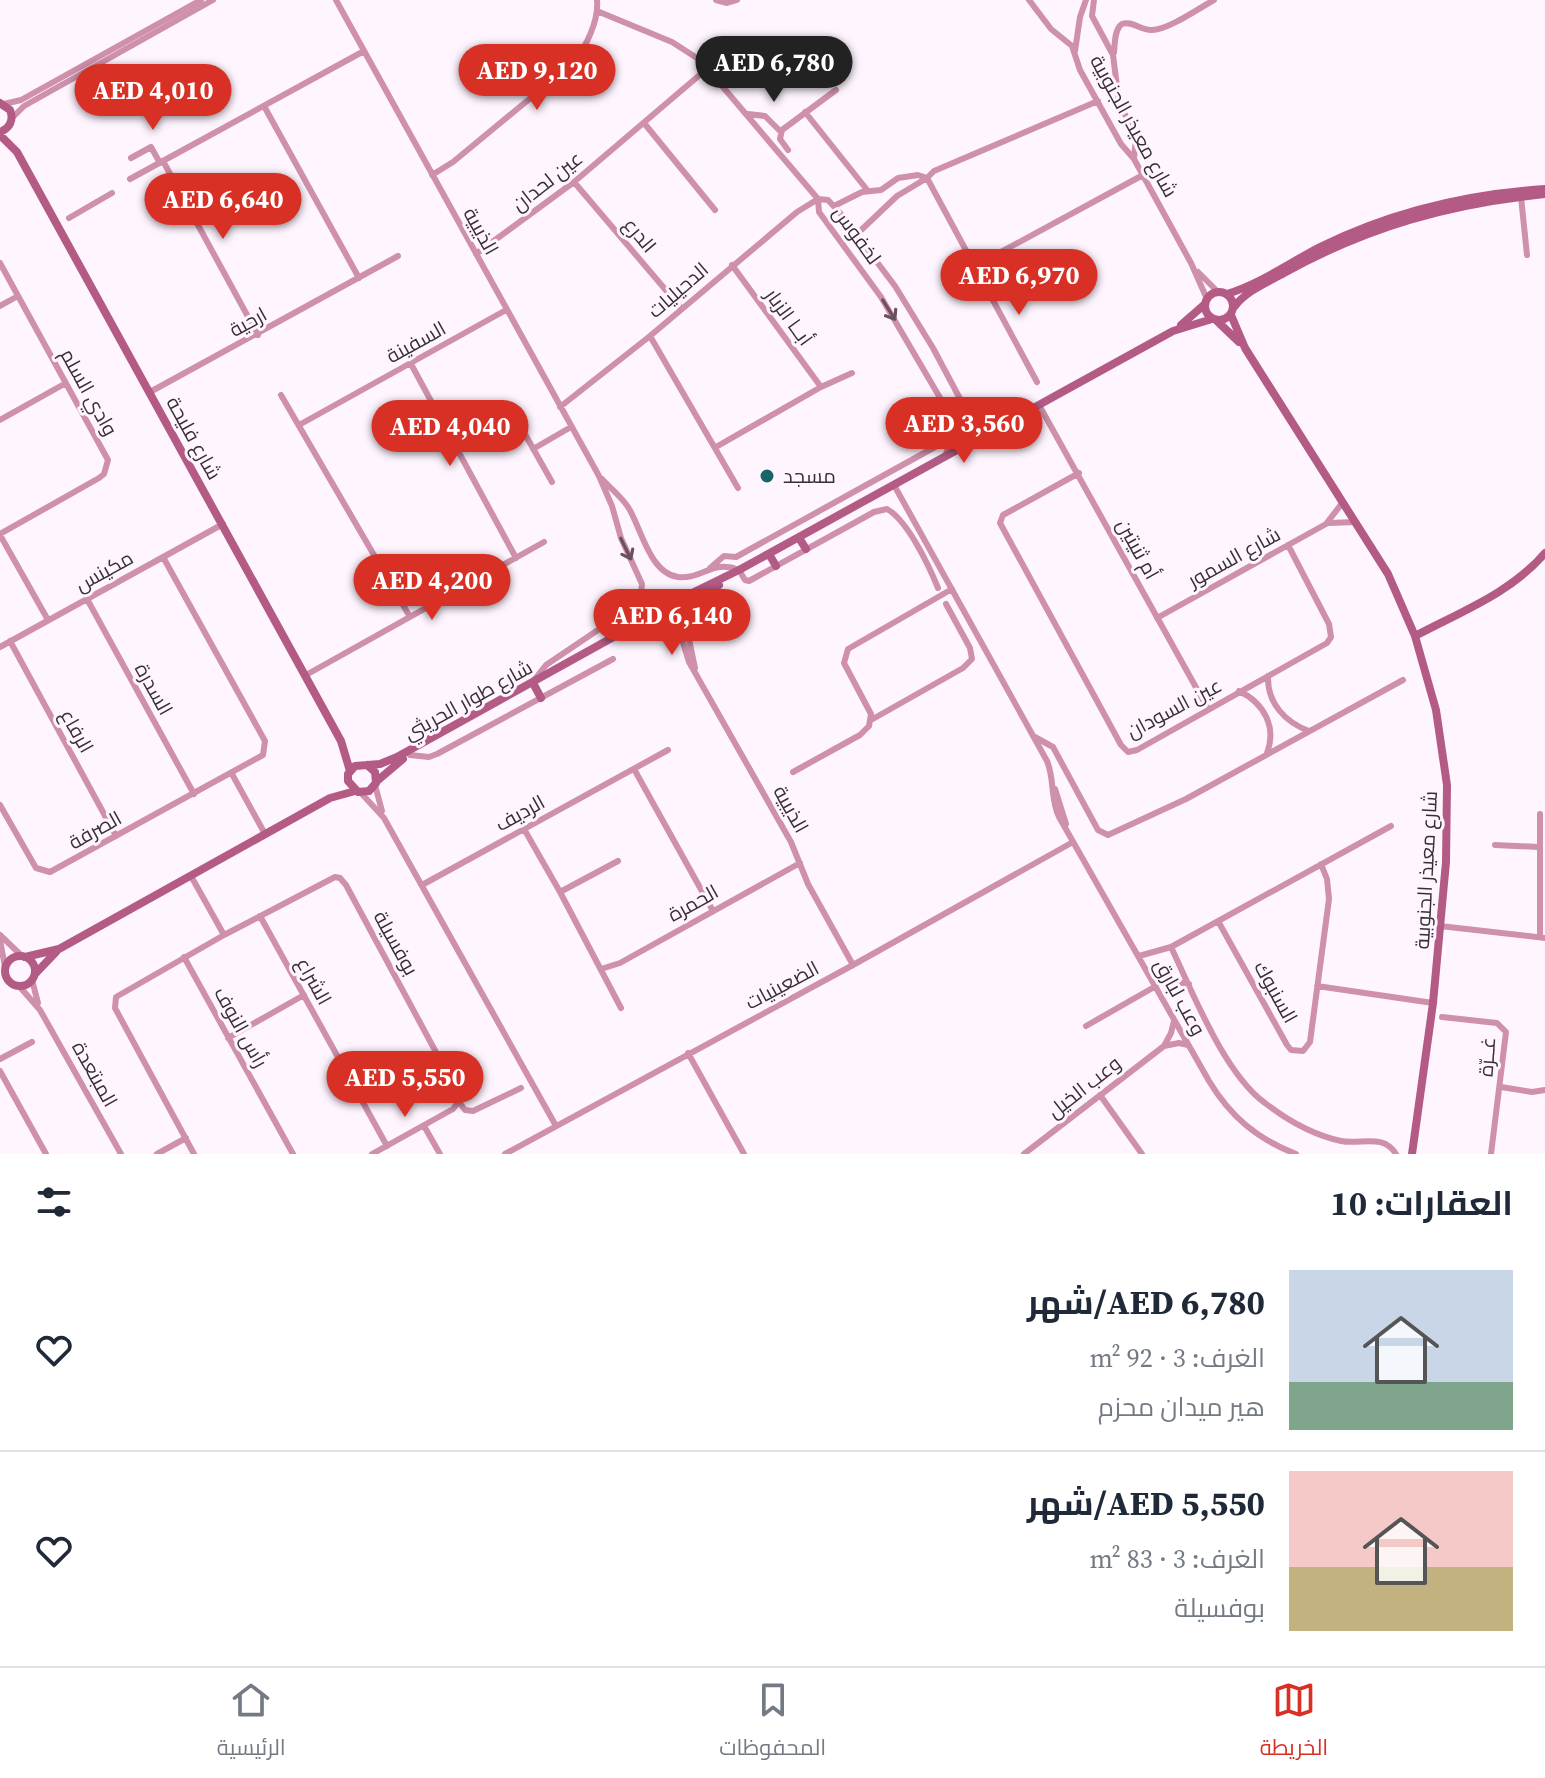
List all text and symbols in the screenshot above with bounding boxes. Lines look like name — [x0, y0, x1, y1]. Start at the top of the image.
pin: AED 6,780 — [682, 36, 866, 104]
pin: AED 9,120 — [445, 44, 629, 112]
text: AED 6,780 — [713, 44, 835, 80]
street label: شارع معيذر الجنوبية — [1083, 50, 1185, 202]
text: AED 9,120 — [476, 52, 598, 88]
pin: AED 4,010 — [61, 64, 245, 132]
text: AED 4,010 — [92, 72, 214, 108]
street label: عين لحدان — [506, 144, 588, 218]
pin: AED 6,640 — [131, 173, 315, 241]
text: AED 6,640 — [162, 181, 284, 217]
street label: لخفوس — [826, 200, 888, 270]
street label: الذيبية — [457, 202, 505, 260]
street label: الدرع — [617, 211, 663, 259]
pin: AED 6,970 — [927, 249, 1111, 317]
street label: الدحيليات — [642, 256, 714, 324]
text: AED 6,970 — [958, 257, 1080, 293]
street label: أبــا الزبار — [758, 282, 819, 351]
one-way arrow — [881, 298, 897, 321]
street label: ارحية — [224, 300, 272, 344]
street label: السفينة — [381, 314, 451, 370]
street label: وادي السلم — [52, 343, 124, 442]
street label: شارع فليحة — [160, 391, 228, 485]
pin: AED 3,560 — [872, 397, 1056, 465]
pin: AED 4,040 — [358, 400, 542, 468]
text: AED 3,560 — [903, 405, 1025, 441]
text: AED 4,040 — [389, 408, 511, 444]
place label: مسجد — [783, 462, 836, 490]
marker: مسجد — [758, 467, 776, 485]
street label: أم ثنيتين — [1110, 514, 1166, 584]
street label: شارع السمور — [1182, 520, 1285, 594]
one-way arrow — [619, 537, 634, 561]
street label: مكينس — [70, 544, 138, 598]
pin: AED 4,200 — [340, 554, 524, 622]
text: AED 4,200 — [371, 562, 493, 598]
pin: AED 6,140 — [580, 589, 764, 657]
text: AED 6,140 — [611, 597, 733, 633]
street label: شارع طوار الحريثي — [399, 653, 538, 749]
street label: السدرة — [128, 658, 180, 720]
street label: عين السودان — [1121, 671, 1227, 745]
street label: الرفاع — [54, 704, 100, 758]
street label: الذيبية — [767, 780, 815, 838]
street label: الرديف — [490, 788, 550, 838]
street label: شارع معيذر الجنوبية — [1408, 790, 1444, 950]
street label: الصرفة — [63, 804, 127, 856]
street label: الحمرة — [663, 878, 723, 928]
street label: بوفسيلة — [367, 906, 425, 980]
street label: الشراع — [290, 952, 338, 1010]
street label: الضعينيات — [740, 954, 824, 1016]
street label: وعب لبارق — [1148, 954, 1212, 1040]
street label: السنبوك — [1247, 956, 1305, 1028]
street label: رأس النوف — [207, 982, 275, 1072]
street label: المبتعدة — [65, 1036, 125, 1112]
street label: غــرّة — [1472, 1036, 1502, 1078]
street label: وعب الخيل — [1041, 1049, 1127, 1125]
pin: AED 5,550 — [313, 1051, 497, 1119]
text: AED 5,550 — [344, 1059, 466, 1095]
icon: filters — [32, 1180, 76, 1224]
text: العقارات: 10 — [1330, 1180, 1513, 1226]
text: AED 6,780/شهر — [1027, 1279, 1265, 1325]
icon: home — [1353, 1302, 1449, 1398]
icon: heart — [32, 1328, 76, 1372]
text: الغرف: 3 · 92 m² — [1090, 1340, 1265, 1376]
text: هير ميدان محزم — [1098, 1389, 1265, 1425]
text: AED 5,550/شهر — [1027, 1480, 1265, 1526]
icon: home — [1353, 1503, 1449, 1599]
icon: heart — [32, 1529, 76, 1573]
text: الغرف: 3 · 83 m² — [1090, 1541, 1265, 1577]
text: بوفسيلة — [1174, 1590, 1265, 1626]
tab: الرئيسية — [217, 1678, 286, 1768]
tab: المحفوظات — [719, 1678, 826, 1768]
tab: الخريطة — [1260, 1678, 1328, 1768]

